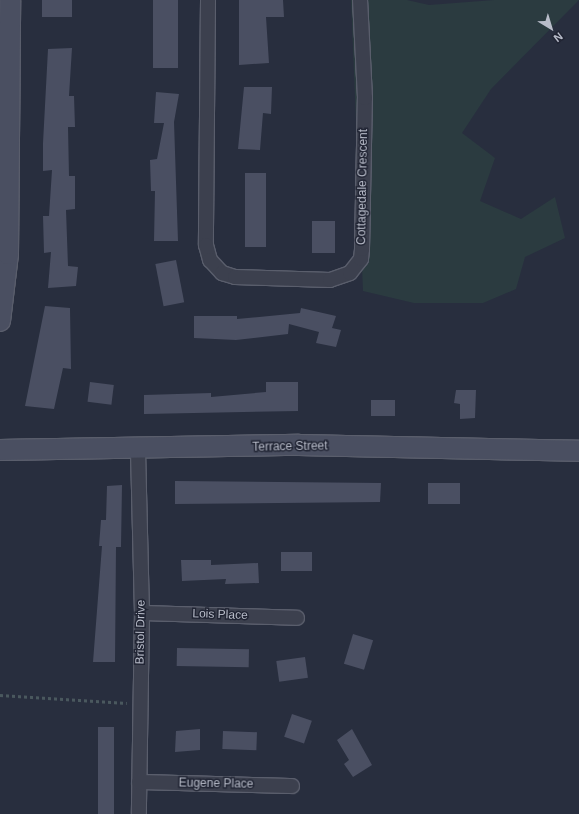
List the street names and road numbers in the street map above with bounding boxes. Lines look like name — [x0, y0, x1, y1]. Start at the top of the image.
street label: Cottagedale Crescent — [355, 129, 371, 245]
street label: Terrace Street — [252, 439, 328, 455]
street label: Bristol Drive — [133, 600, 149, 664]
street label: Lois Place — [192, 607, 248, 623]
street label: Eugene Place — [179, 776, 253, 792]

